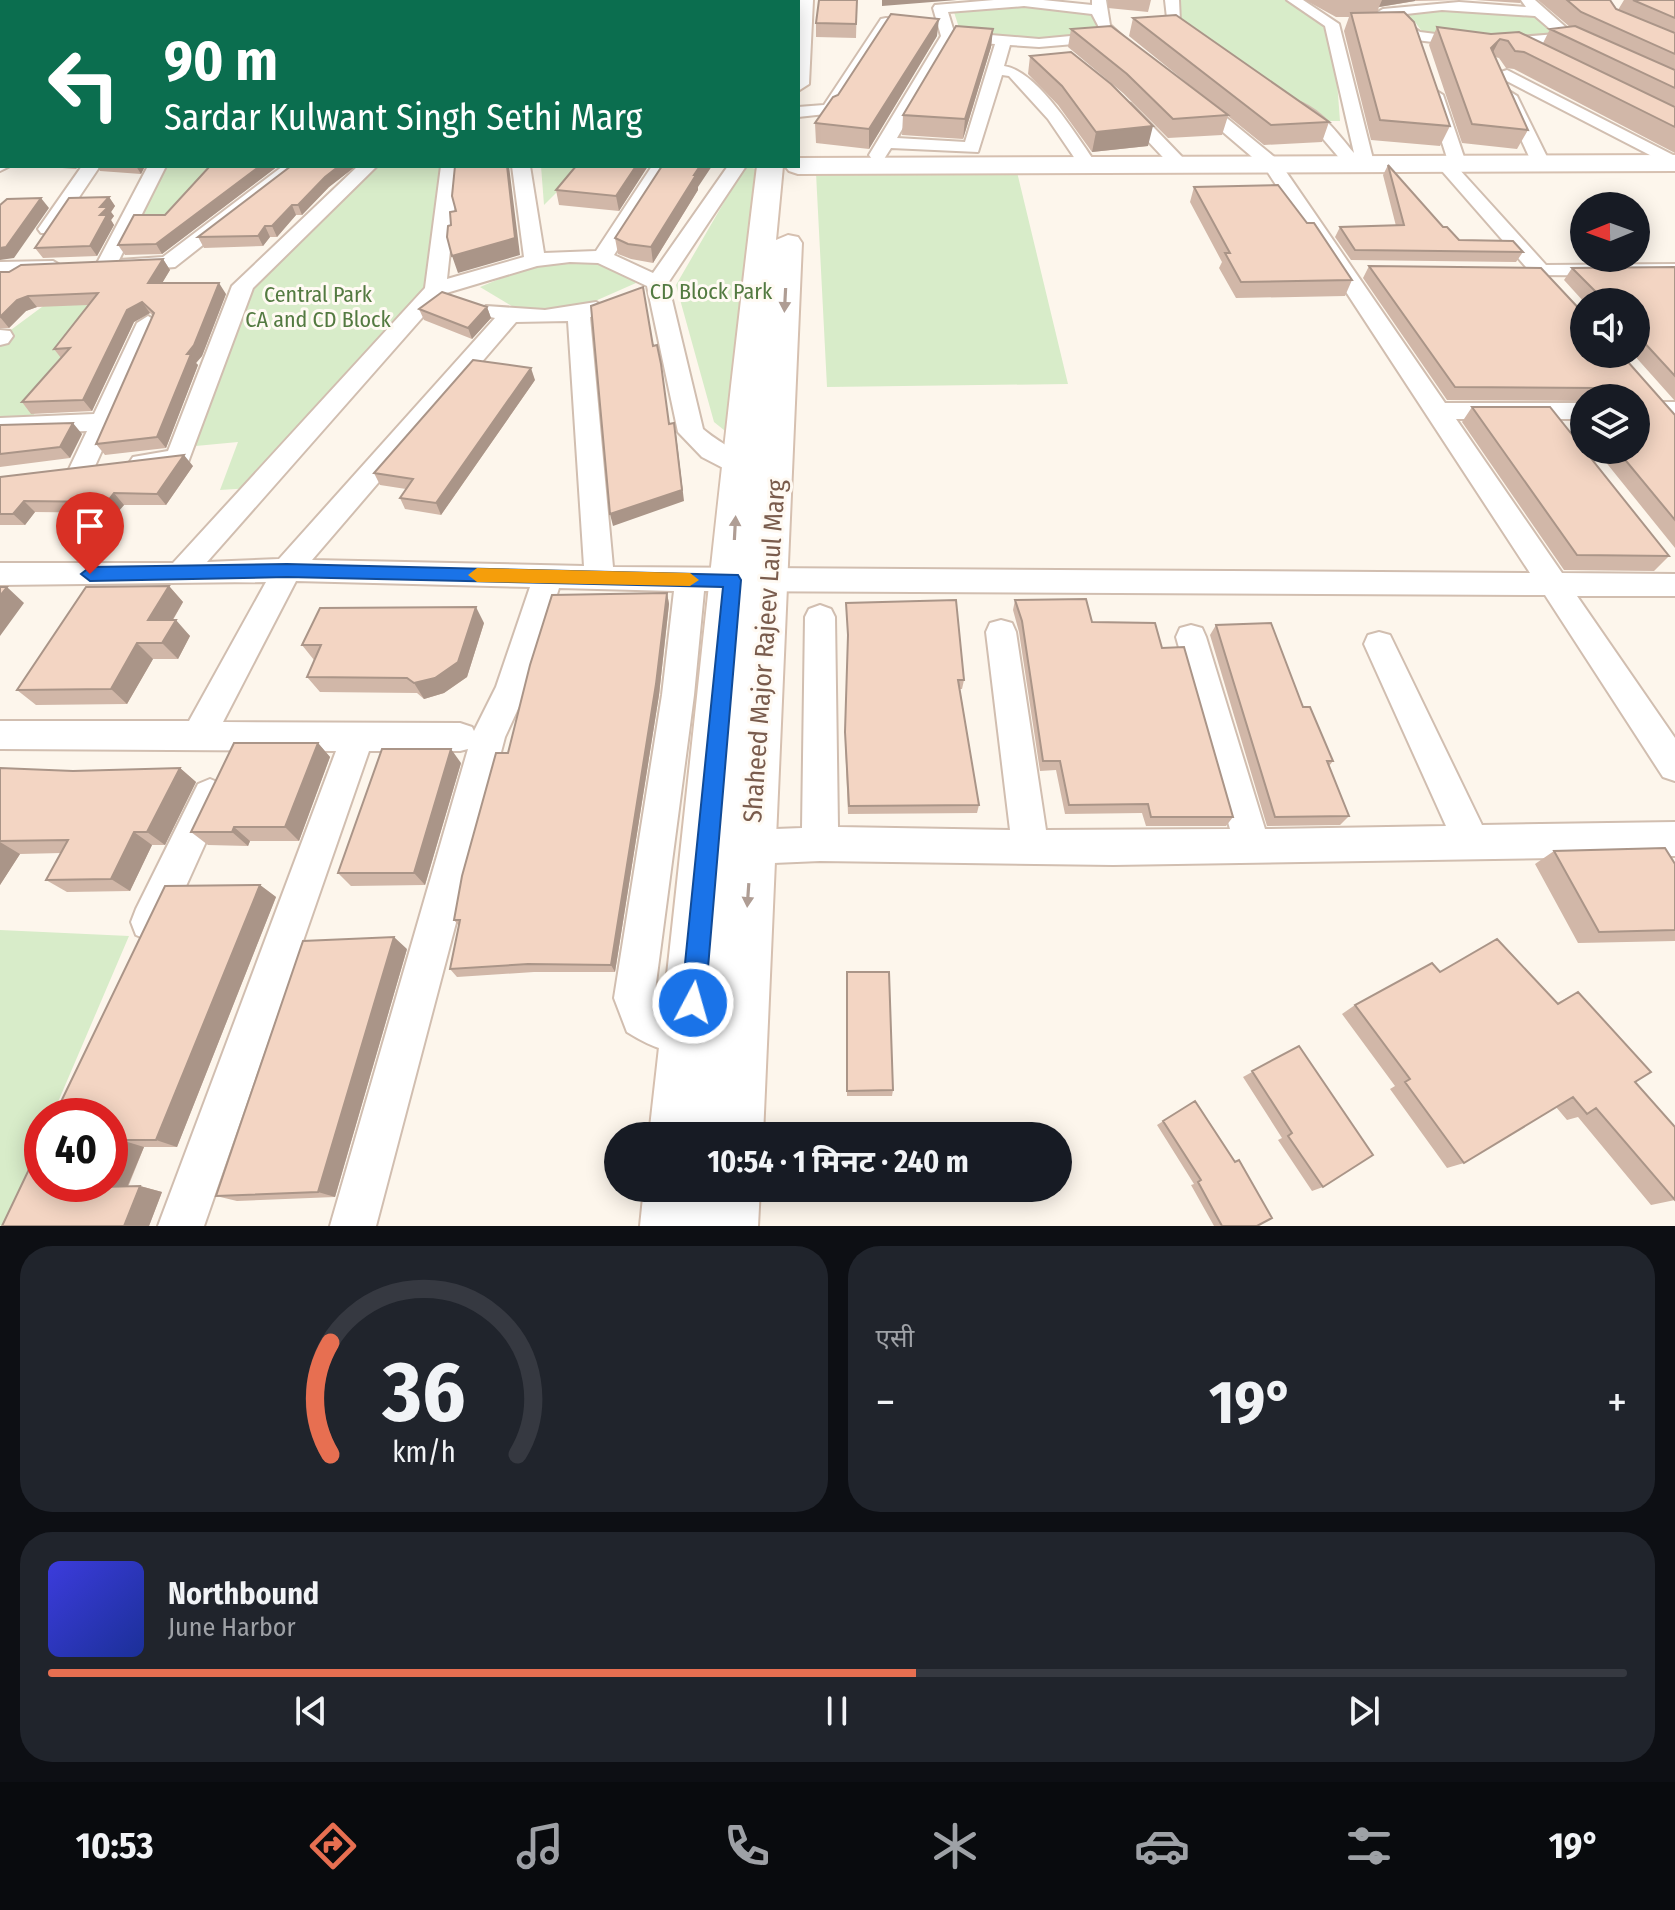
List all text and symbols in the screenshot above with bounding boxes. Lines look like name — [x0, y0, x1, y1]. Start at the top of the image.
text: 90 m — [164, 28, 278, 95]
icon: left — [32, 32, 136, 136]
text: Sardar Kulwant Singh Sethi Marg — [164, 96, 642, 140]
north arrow — [1570, 192, 1650, 272]
map controls — [1570, 192, 1650, 464]
park label: CD Block Park — [650, 278, 773, 305]
park label: Central Park CA and CD Block — [245, 281, 391, 333]
one-way arrow — [778, 288, 791, 313]
button: sound — [1570, 288, 1650, 368]
button: layers — [1570, 384, 1650, 464]
street label: Shaheed Major Rajeev Laul Marg — [737, 478, 792, 824]
pin — [56, 492, 124, 574]
icon: arrive — [68, 504, 112, 548]
one-way arrow — [728, 515, 741, 540]
one-way arrow — [741, 883, 754, 908]
position arrow — [651, 961, 735, 1045]
speed limit sign: 40 — [24, 1098, 128, 1202]
text: 10:54 · 1 मिनट · 240 m — [707, 1144, 969, 1180]
text: एसी — [876, 1323, 914, 1354]
text: 36 — [381, 1343, 465, 1443]
text: 19° — [1209, 1367, 1293, 1439]
text: − — [876, 1376, 895, 1429]
text: + — [1607, 1376, 1627, 1429]
text: km/h — [392, 1435, 456, 1470]
text: Northbound — [168, 1576, 319, 1612]
text: June Harbor — [168, 1612, 296, 1643]
icon: previous — [289, 1689, 333, 1733]
icon: pause — [815, 1689, 859, 1733]
icon: next — [1342, 1689, 1386, 1733]
icon: directions — [305, 1818, 361, 1874]
icon: music — [512, 1818, 568, 1874]
icon: phone — [719, 1818, 775, 1874]
icon: climate — [927, 1818, 983, 1874]
icon: car — [1134, 1818, 1190, 1874]
icon: filters — [1341, 1818, 1397, 1874]
text: 10:53 — [76, 1824, 153, 1868]
text: 19° — [1549, 1824, 1599, 1868]

